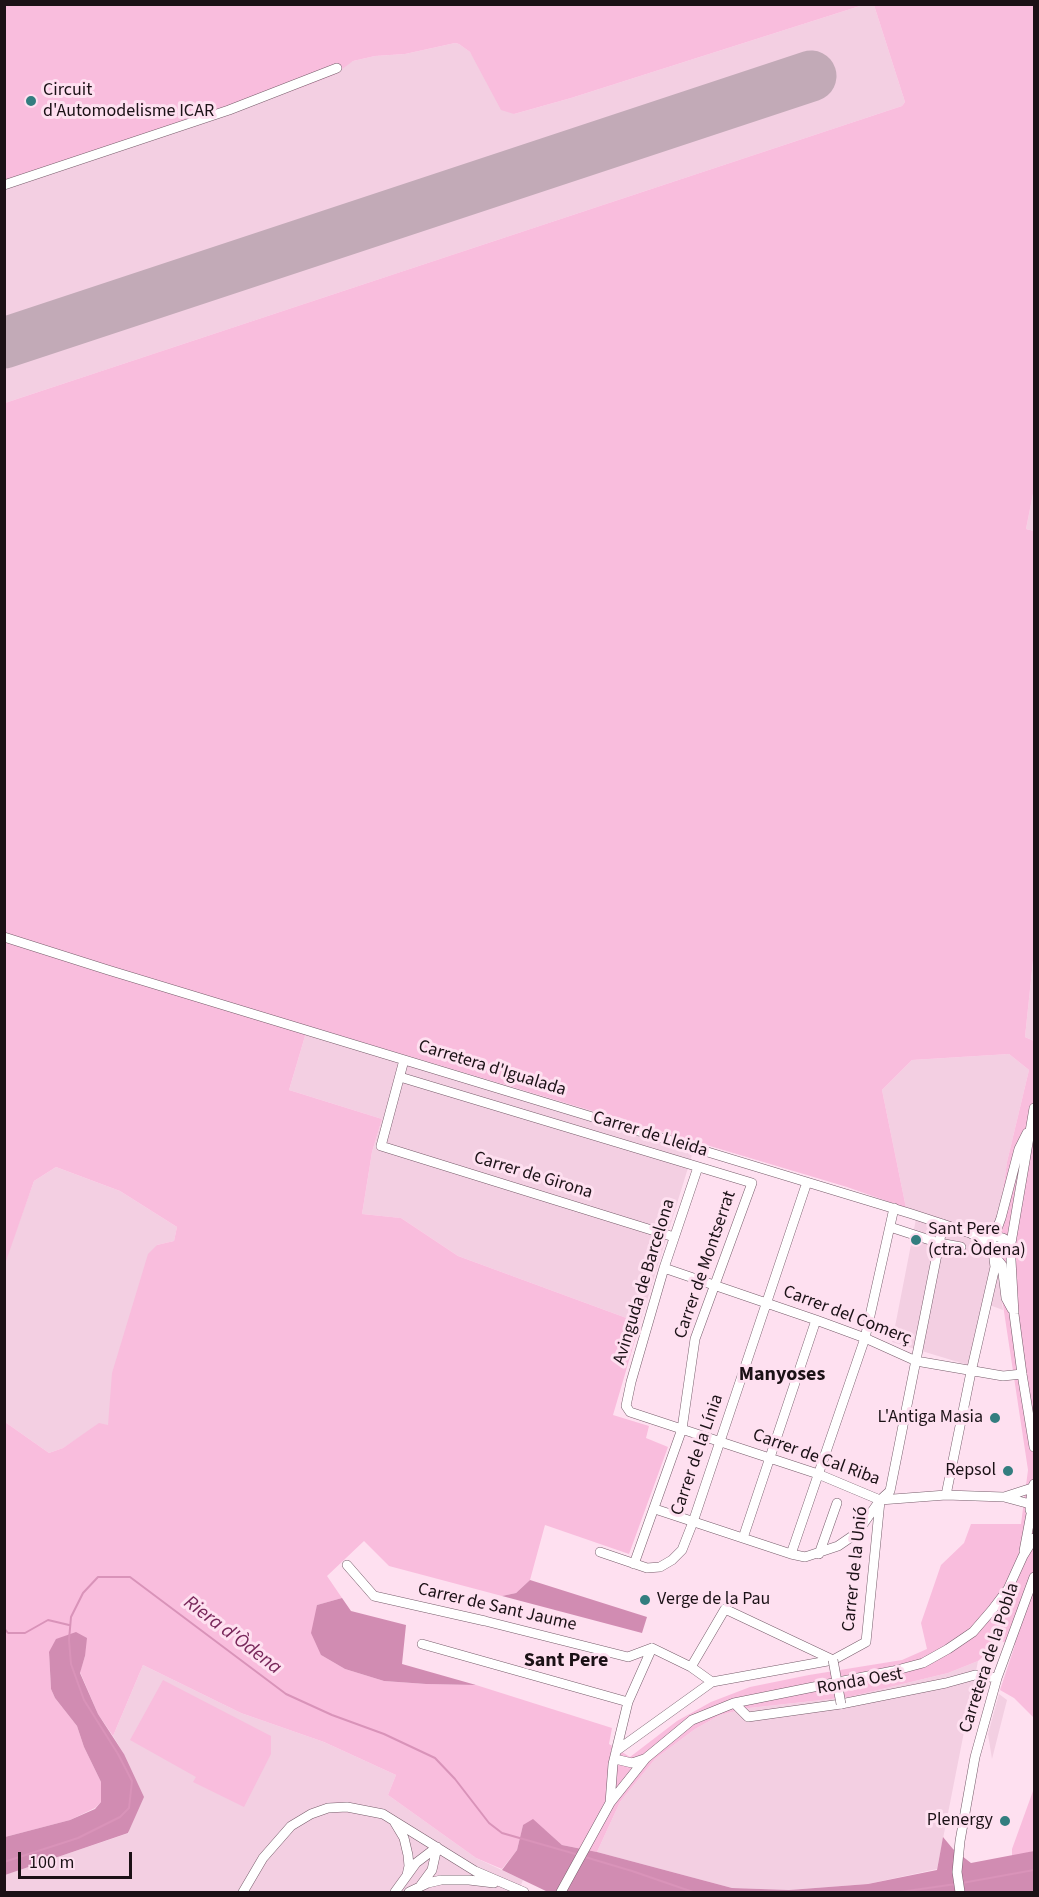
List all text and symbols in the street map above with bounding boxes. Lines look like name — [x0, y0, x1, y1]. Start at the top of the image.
place label: Circuit d'Automodelisme ICAR — [43, 80, 214, 122]
marker: Circuit d'Automodelisme ICAR — [24, 94, 38, 108]
street label: Carretera d'Igualada — [415, 1036, 569, 1102]
street label: Carrer de Lleida — [590, 1107, 710, 1163]
street label: Carrer de Girona — [471, 1148, 595, 1204]
street label: Carrer de Montserrat — [671, 1188, 741, 1342]
street label: Avinguda de Barcelona — [610, 1197, 680, 1367]
place label: Sant Pere (ctra. Òdena) — [928, 1219, 1026, 1262]
marker: Sant Pere (ctra. Òdena) — [909, 1233, 923, 1247]
street label: Carrer del Comerç — [780, 1282, 914, 1350]
district label: Manyoses — [739, 1364, 825, 1388]
street label: Carrer de la Línia — [667, 1392, 729, 1518]
place label: L'Antiga Masia — [878, 1407, 983, 1429]
marker: L'Antiga Masia — [988, 1411, 1002, 1425]
street label: Carrer de Cal Riba — [749, 1425, 883, 1491]
place label: Repsol — [945, 1460, 996, 1482]
marker: Repsol — [1001, 1464, 1015, 1478]
street label: Carrer de la Unió — [839, 1505, 873, 1633]
street label: Carrer de Sant Jaume — [415, 1579, 579, 1637]
street label: Carretera de la Pobla — [956, 1580, 1024, 1736]
place label: Verge de la Pau — [657, 1589, 770, 1611]
water label: Riera d'Òdena — [178, 1591, 286, 1681]
marker: Verge de la Pau — [638, 1593, 652, 1607]
district label: Sant Pere — [524, 1650, 608, 1674]
street label: Ronda Oest — [816, 1664, 904, 1700]
place label: Plenergy — [927, 1810, 993, 1832]
marker: Plenergy — [998, 1814, 1012, 1828]
scale bar — [21, 1840, 135, 1878]
text: 100 m — [29, 1850, 74, 1875]

